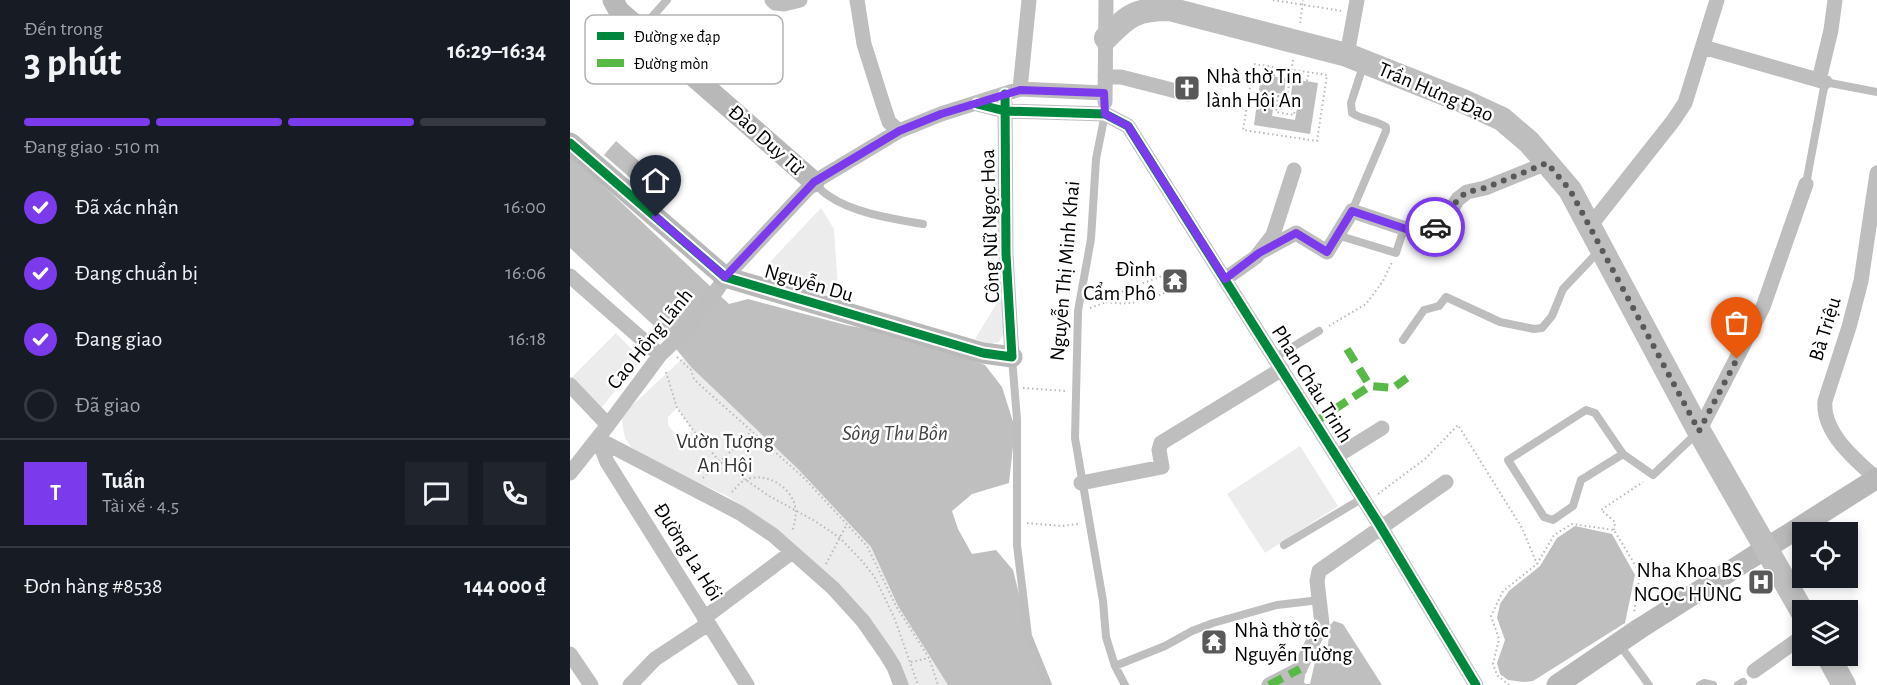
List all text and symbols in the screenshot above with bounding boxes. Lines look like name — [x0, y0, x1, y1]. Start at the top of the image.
legend — [585, 15, 783, 84]
text: Đến trong — [24, 19, 103, 39]
text: Đường xe đạp — [634, 29, 720, 45]
text: 16:29–16:34 — [447, 40, 546, 62]
text: 3 phút — [24, 44, 121, 83]
text: Đường mòn — [634, 56, 709, 72]
street label: Trần Hưng Đạo — [1375, 58, 1497, 126]
place label: Nhà thờ Tin lành Hội An — [1206, 66, 1302, 111]
church icon: Nhà thờ Tin lành Hội An — [1172, 73, 1202, 103]
street label: Đào Duy Từ — [724, 101, 808, 179]
text: Đang giao · 510 m — [24, 137, 160, 157]
street label: Công Nữ Ngọc Hoa — [977, 148, 1003, 303]
pin — [630, 155, 681, 217]
icon: home — [639, 164, 672, 197]
street label: Nguyễn Thị Minh Khai — [1046, 180, 1083, 362]
icon: check — [24, 191, 57, 224]
text: Đã xác nhận — [75, 196, 179, 218]
text: 16:00 — [504, 197, 546, 217]
courier — [1405, 197, 1465, 257]
icon: car — [1419, 211, 1452, 244]
icon: check — [24, 257, 57, 290]
street label: Nguyễn Du — [762, 259, 856, 306]
place label: Đình Cẩm Phô — [1083, 259, 1156, 304]
text: Đang chuẩn bị — [75, 262, 198, 284]
text: 16:06 — [505, 263, 546, 283]
temple icon: Đình Cẩm Phô — [1160, 266, 1190, 296]
street label: Cao Hồng Lãnh — [603, 285, 697, 393]
street label: Bà Triệu — [1805, 294, 1845, 363]
pin — [1711, 297, 1762, 359]
icon: bag — [1720, 306, 1753, 339]
street label: Phan Châu Trinh — [1268, 322, 1356, 446]
icon: check — [24, 323, 57, 356]
text: Đang giao — [75, 328, 162, 350]
text: 16:18 — [509, 329, 546, 349]
text: Đã giao — [75, 394, 140, 416]
water label: Sông Thu Bồn — [842, 422, 948, 444]
park label: Vườn Tượng An Hội — [676, 431, 775, 476]
button: chat — [405, 462, 468, 525]
button: phone — [483, 462, 546, 525]
text: Tuấn — [102, 470, 145, 492]
text: T — [50, 482, 61, 504]
text: Tài xế · 4.5 — [102, 496, 179, 516]
street label: Đường La Hối — [650, 499, 726, 605]
map controls — [1792, 522, 1858, 666]
button: locate — [1792, 522, 1858, 588]
place label: Nha Khoa BS NGỌC HÙNG — [1634, 560, 1742, 605]
hospital icon: Nha Khoa BS NGỌC HÙNG — [1746, 567, 1776, 597]
text: Đơn hàng #8538 — [24, 575, 163, 597]
text: 144 000 ₫ — [464, 575, 546, 597]
button: layers — [1792, 600, 1858, 666]
place label: Nhà thờ tộc Nguyễn Tường — [1234, 620, 1353, 665]
temple icon: Nhà thờ tộc Nguyễn Tường — [1199, 627, 1229, 657]

